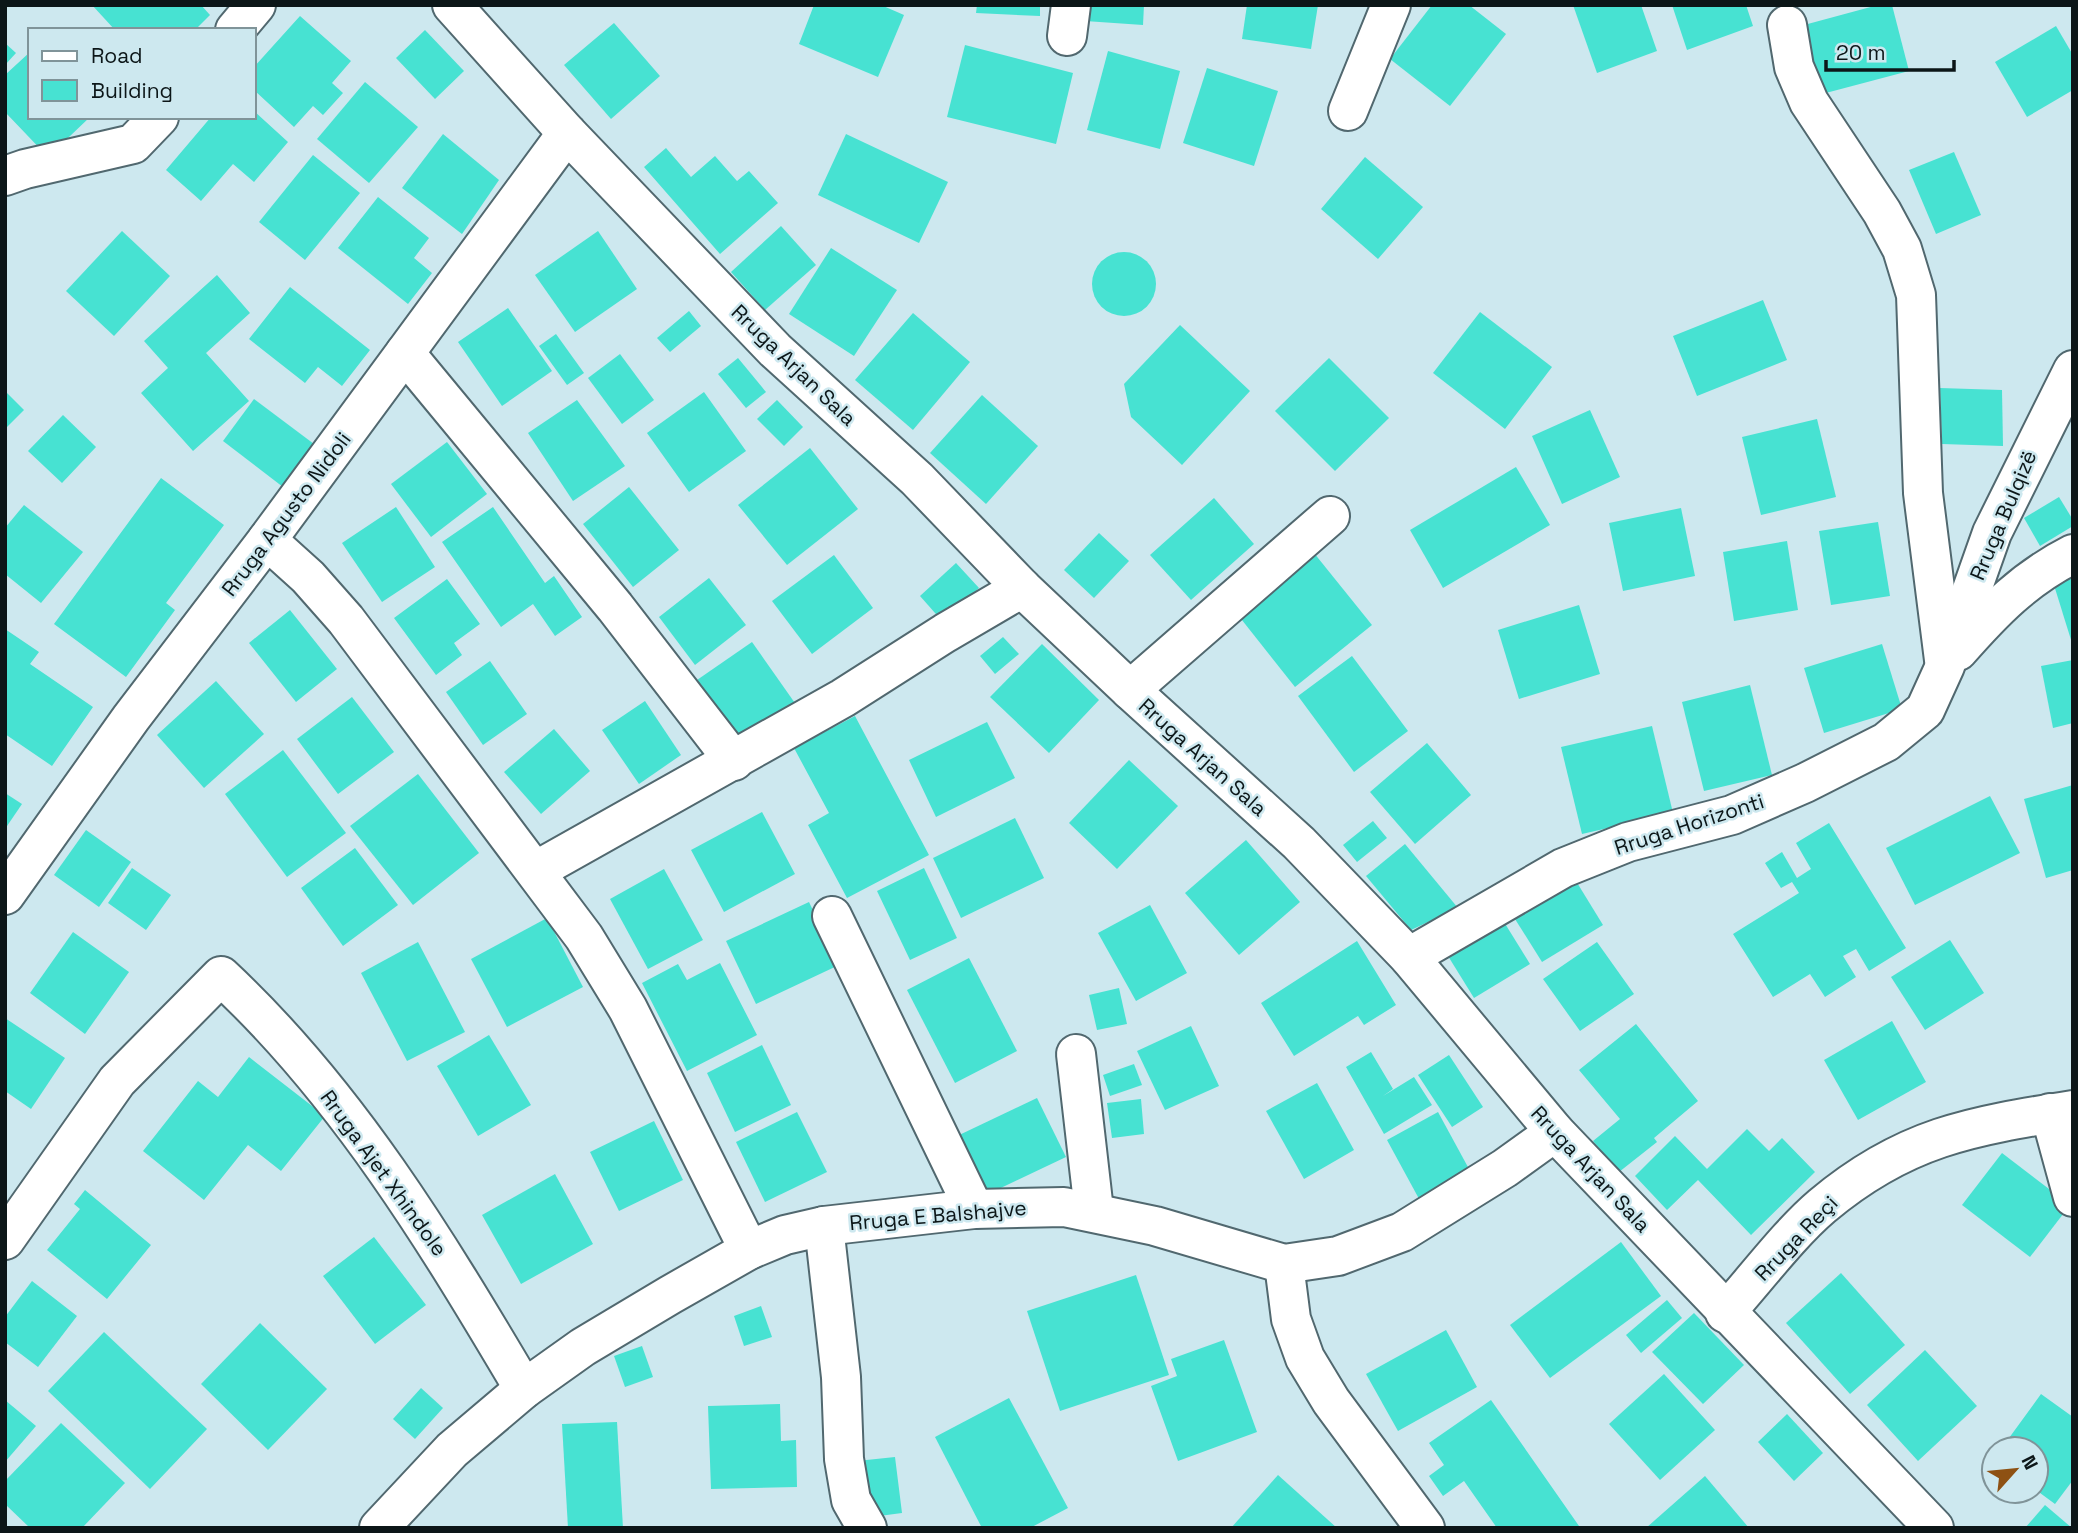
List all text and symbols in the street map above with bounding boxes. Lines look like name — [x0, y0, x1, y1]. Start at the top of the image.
legend — [28, 28, 256, 119]
scale bar — [1826, 28, 1954, 72]
text: 20 m — [1836, 39, 1886, 66]
text: Road — [91, 42, 143, 69]
text: Building — [91, 77, 173, 104]
street label: Rruga Arjan Sala — [726, 298, 862, 432]
street label: Rruga Agusto Nidoli — [215, 427, 357, 601]
street label: Rruga Bulqizë — [1964, 446, 2042, 584]
street label: Rruga Arjan Sala — [1133, 692, 1273, 822]
street label: Rruga Horizonti — [1611, 787, 1767, 861]
street label: Rruga Ajet Xhindole — [315, 1085, 453, 1261]
street label: Rruga Arjan Sala — [1525, 1100, 1657, 1238]
street label: Rruga Reçi — [1749, 1190, 1843, 1286]
street label: Rruga E Balshajve — [848, 1194, 1028, 1236]
north arrow — [1980, 1435, 2050, 1505]
text: N — [2016, 1451, 2044, 1474]

